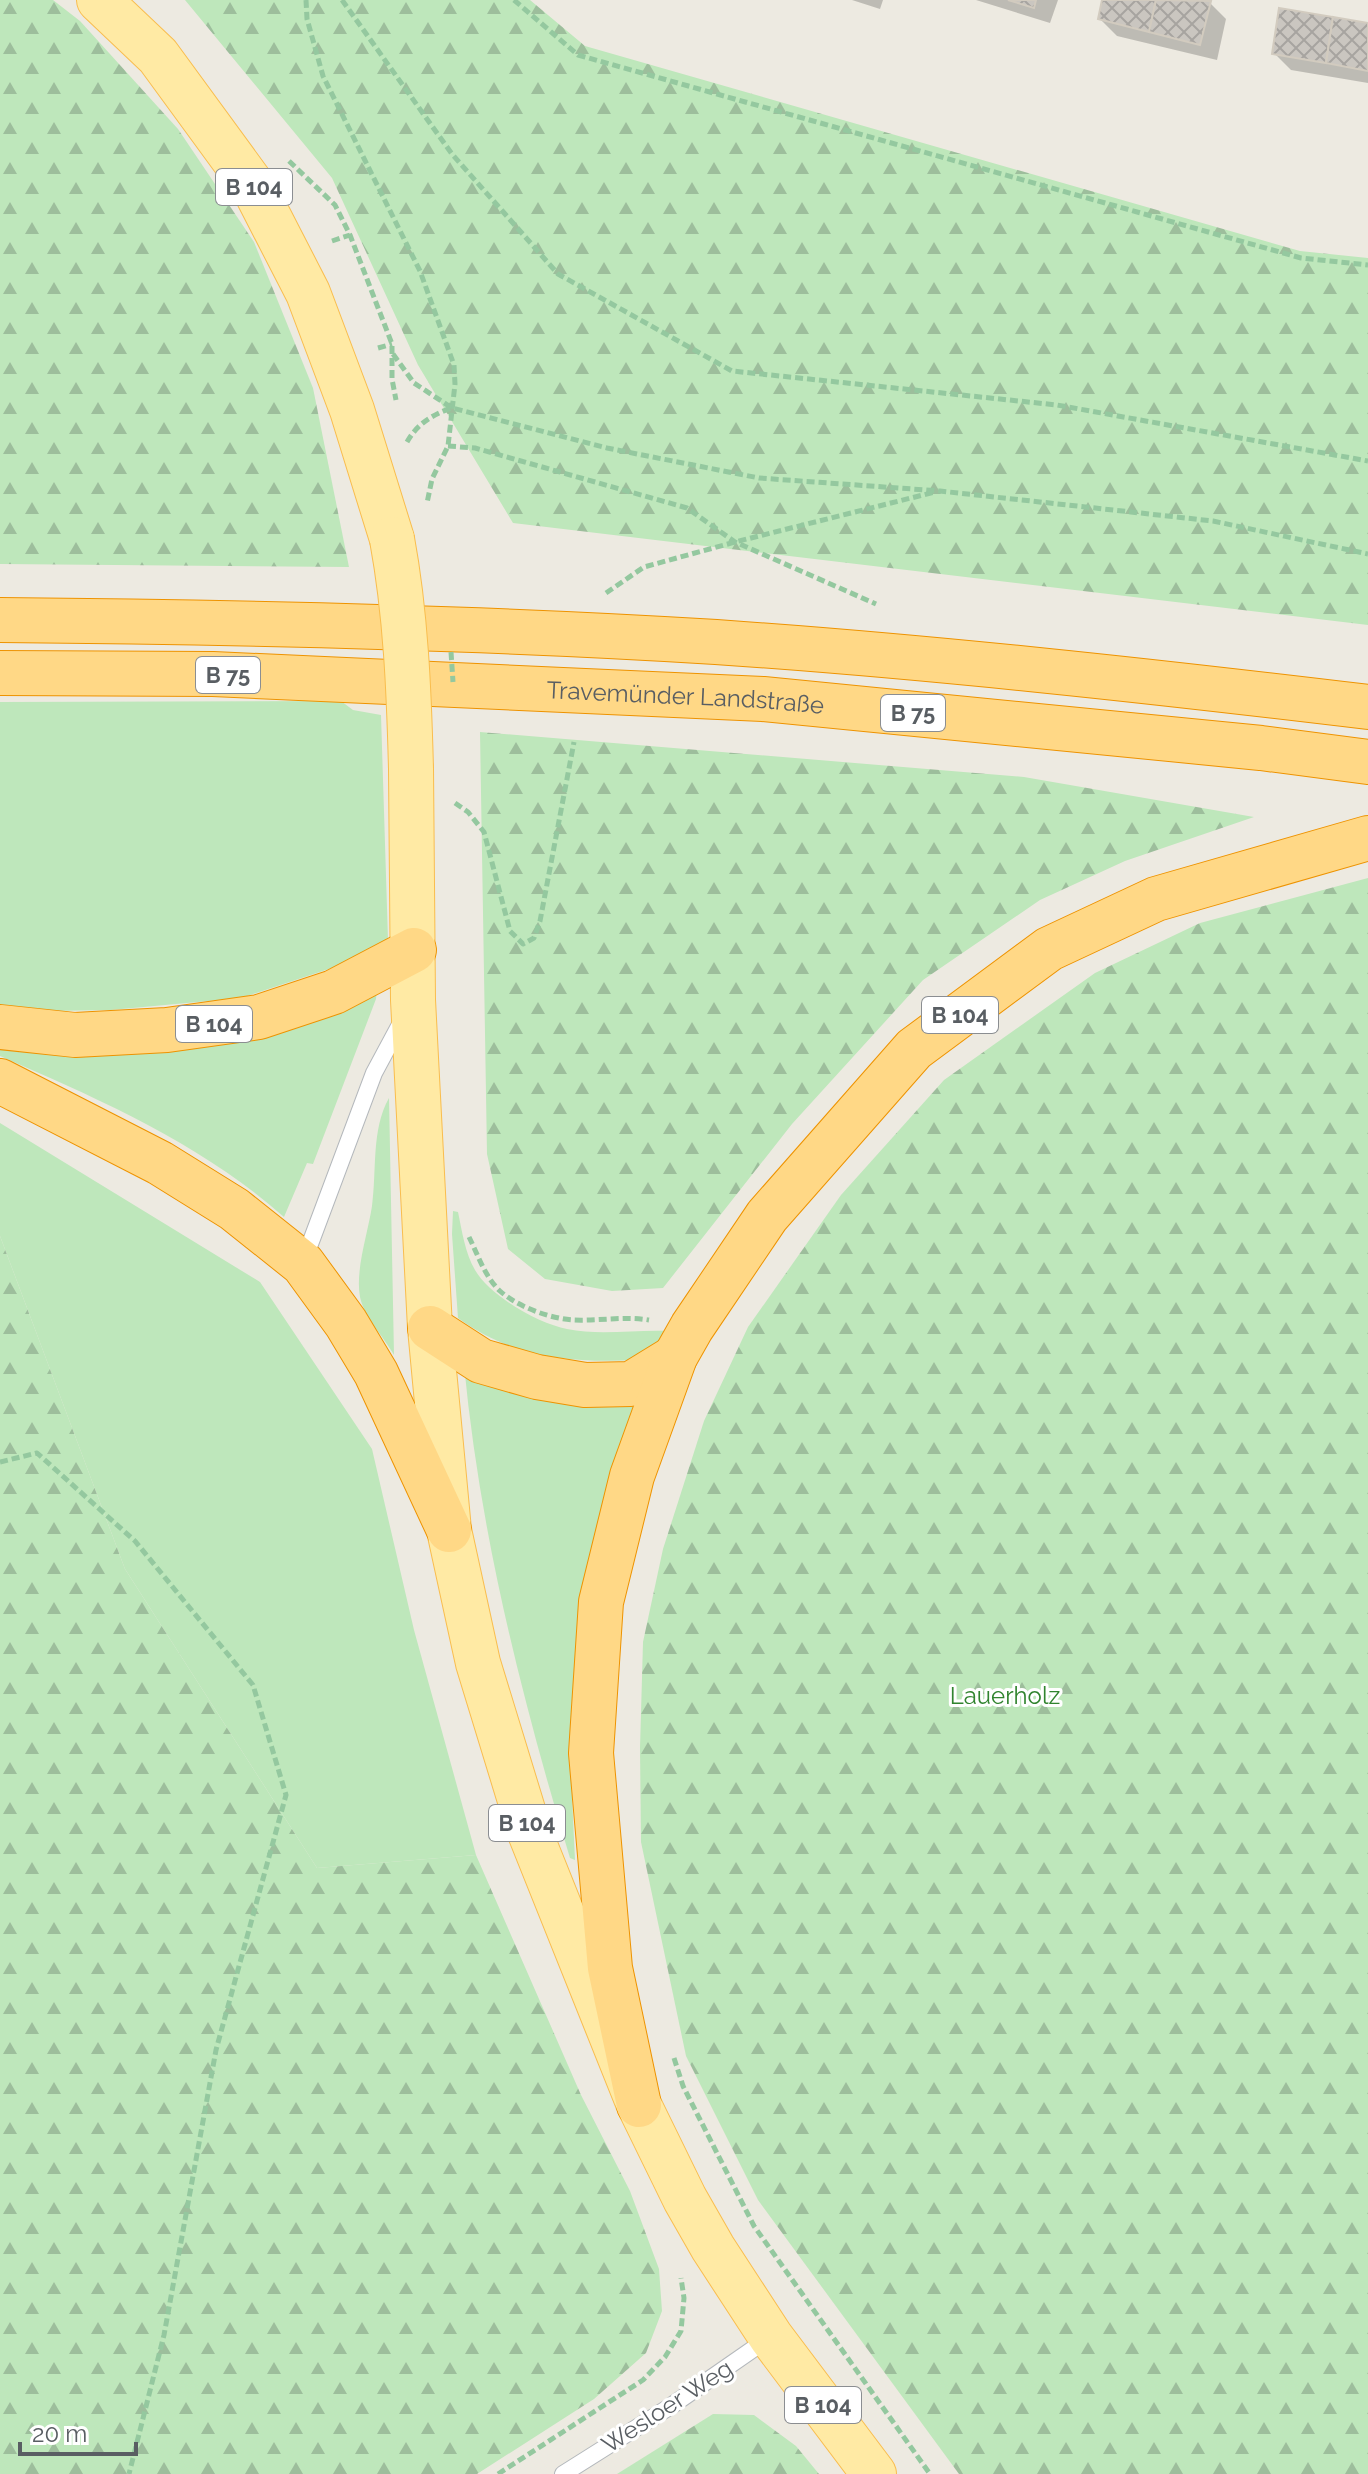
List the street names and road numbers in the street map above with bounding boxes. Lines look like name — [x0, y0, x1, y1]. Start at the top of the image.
road number: B 104 — [216, 169, 292, 205]
road number: B 75 — [196, 657, 260, 693]
street label: Travemünder Landstraße — [546, 675, 825, 719]
road number: B 75 — [881, 695, 945, 731]
road number: B 104 — [922, 997, 998, 1033]
road number: B 104 — [176, 1006, 252, 1042]
road number: B 104 — [489, 1805, 565, 1841]
street label: Wesloer Weg — [596, 2353, 738, 2459]
road number: B 104 — [785, 2387, 861, 2423]

